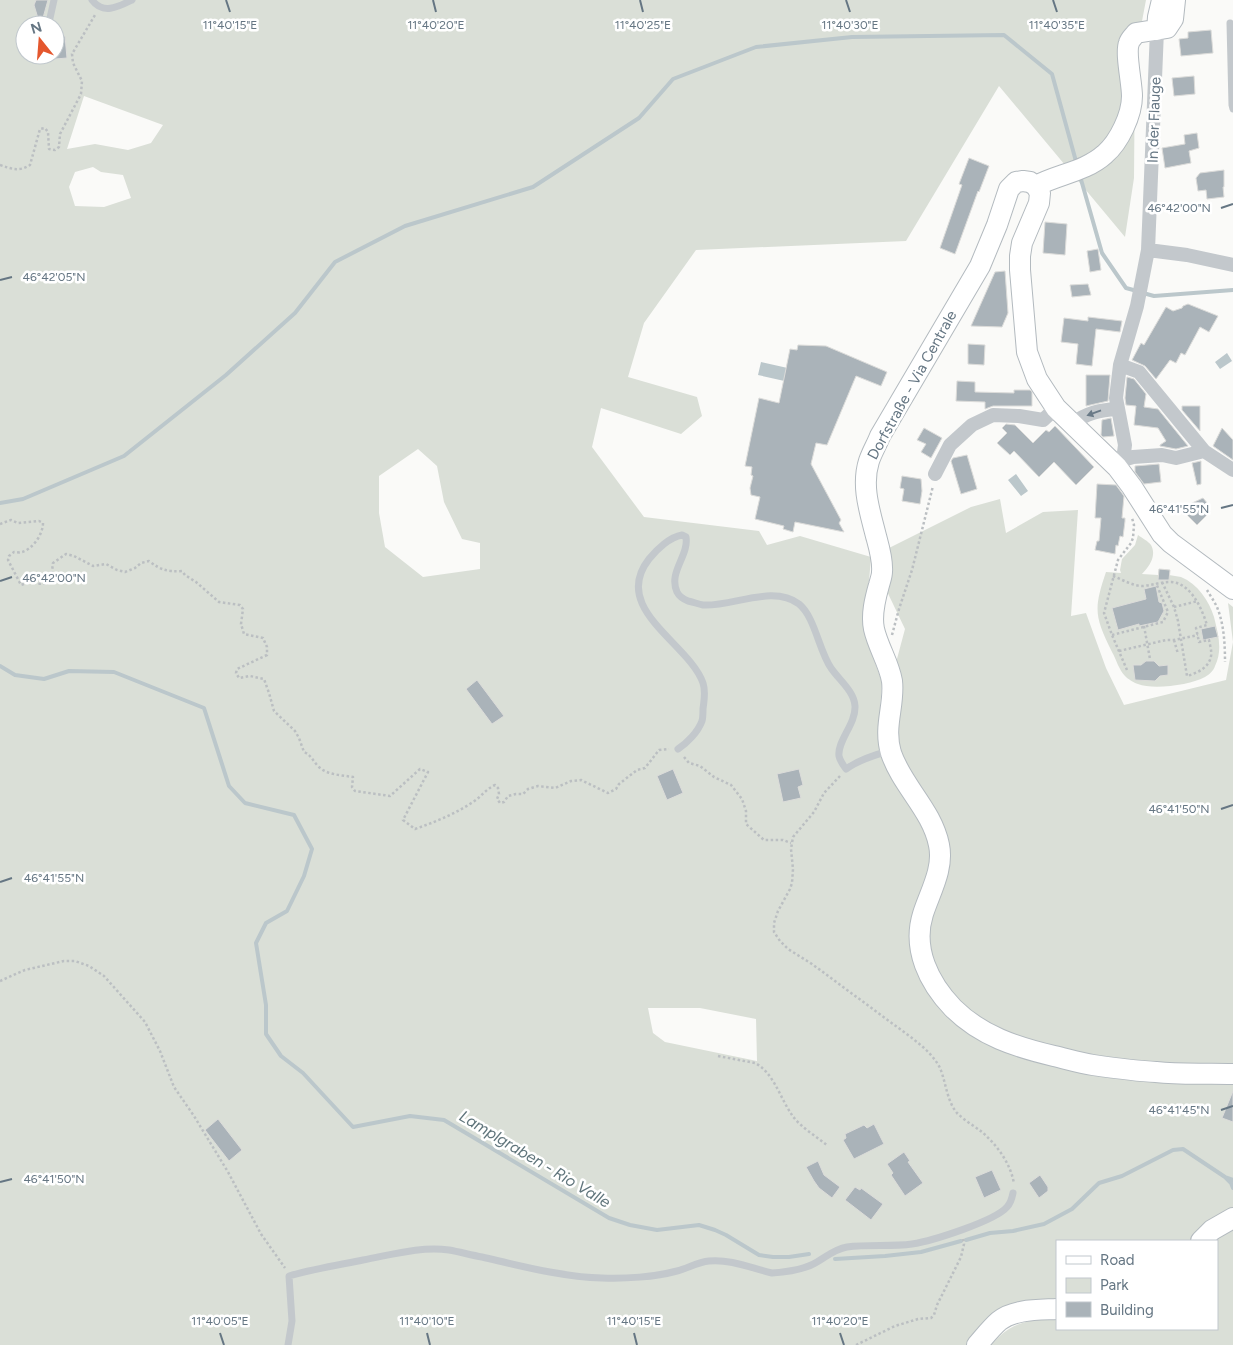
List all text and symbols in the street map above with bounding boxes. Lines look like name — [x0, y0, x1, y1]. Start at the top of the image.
north arrow — [15, 15, 65, 65]
text: N — [29, 18, 44, 38]
text: 11°40'15"E — [203, 18, 257, 32]
text: 11°40'20"E — [407, 18, 465, 32]
text: 11°40'25"E — [615, 18, 671, 32]
text: 11°40'30"E — [821, 18, 879, 32]
text: 11°40'35"E — [1029, 18, 1085, 32]
street label: In der Flauge — [1143, 77, 1165, 163]
text: 46°42'00"N — [1147, 201, 1211, 215]
text: 46°42'05"N — [23, 270, 85, 284]
street label: Dorfstraße - Via Centrale — [863, 307, 961, 463]
one-way arrow — [1086, 410, 1101, 417]
text: 46°41'55"N — [1149, 502, 1209, 516]
text: 46°42'00"N — [22, 571, 86, 585]
text: 46°41'50"N — [1148, 802, 1210, 816]
text: 46°41'55"N — [24, 871, 84, 885]
text: 46°41'45"N — [1149, 1103, 1209, 1117]
water label: Lamplgraben - Rio Valle — [456, 1106, 614, 1212]
text: 46°41'50"N — [23, 1172, 85, 1186]
legend — [1056, 1240, 1218, 1330]
text: Road — [1100, 1251, 1135, 1269]
text: Park — [1100, 1276, 1129, 1294]
text: Building — [1100, 1301, 1154, 1319]
text: 11°40'05"E — [191, 1314, 249, 1328]
text: 11°40'10"E — [399, 1314, 455, 1328]
text: 11°40'15"E — [607, 1314, 661, 1328]
text: 11°40'20"E — [811, 1314, 869, 1328]

